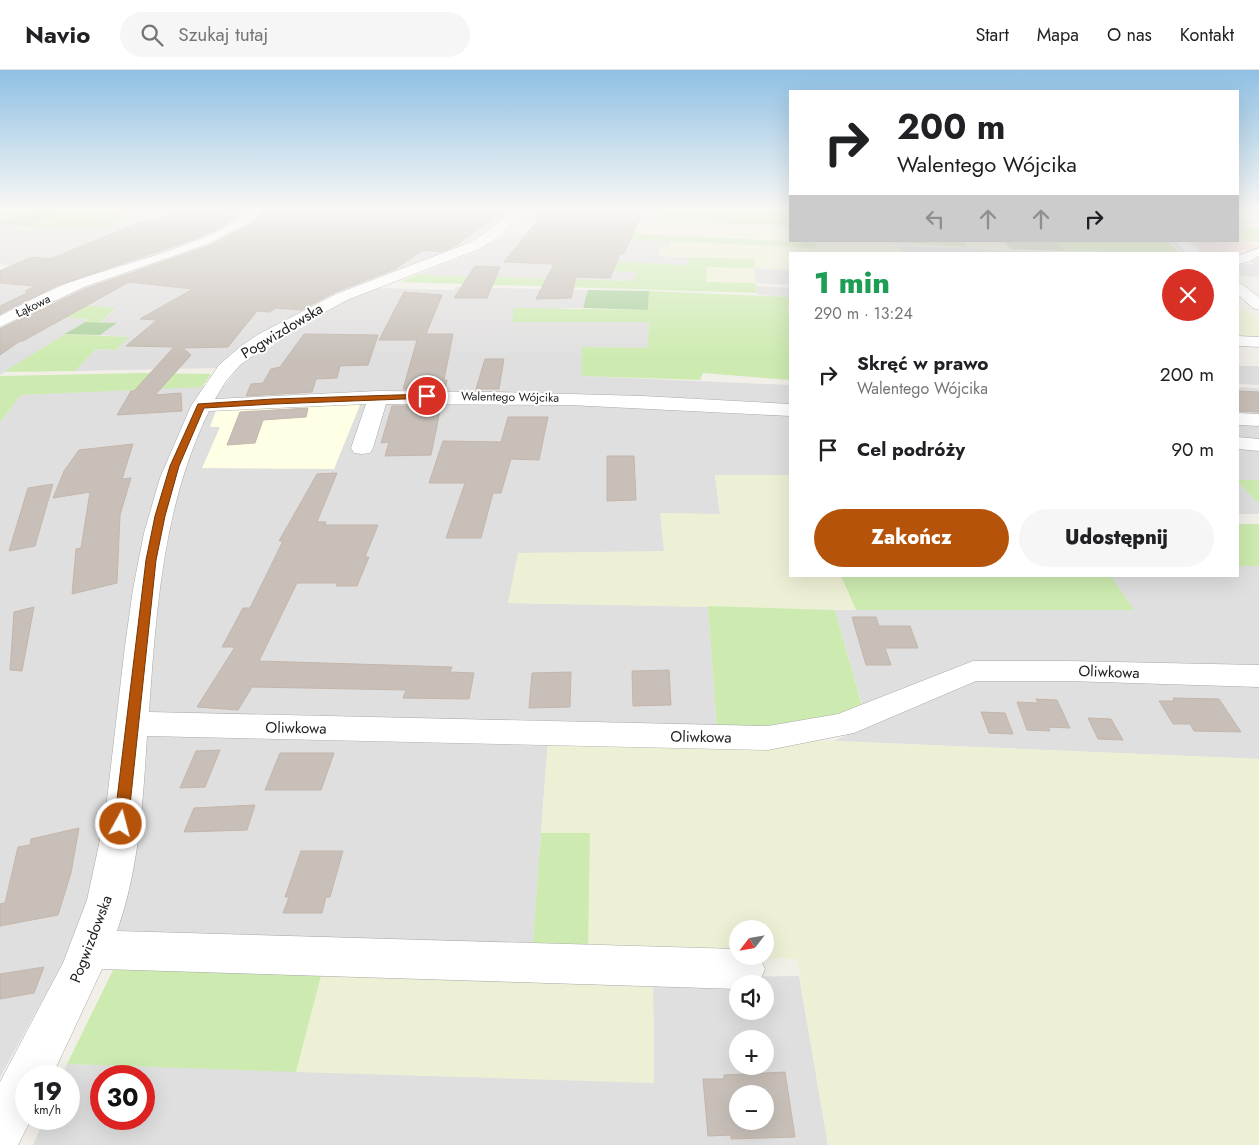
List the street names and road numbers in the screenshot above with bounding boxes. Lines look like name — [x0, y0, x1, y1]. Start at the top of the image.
street label: Łąkowa — [12, 290, 54, 323]
street label: Pogwizdowska — [237, 298, 327, 364]
street label: Walentego Wójcika — [461, 387, 559, 407]
street label: Oliwkowa — [1078, 660, 1140, 684]
street label: Oliwkowa — [265, 716, 327, 740]
street label: Oliwkowa — [670, 725, 732, 749]
street label: Pogwizdowska — [64, 892, 118, 986]

